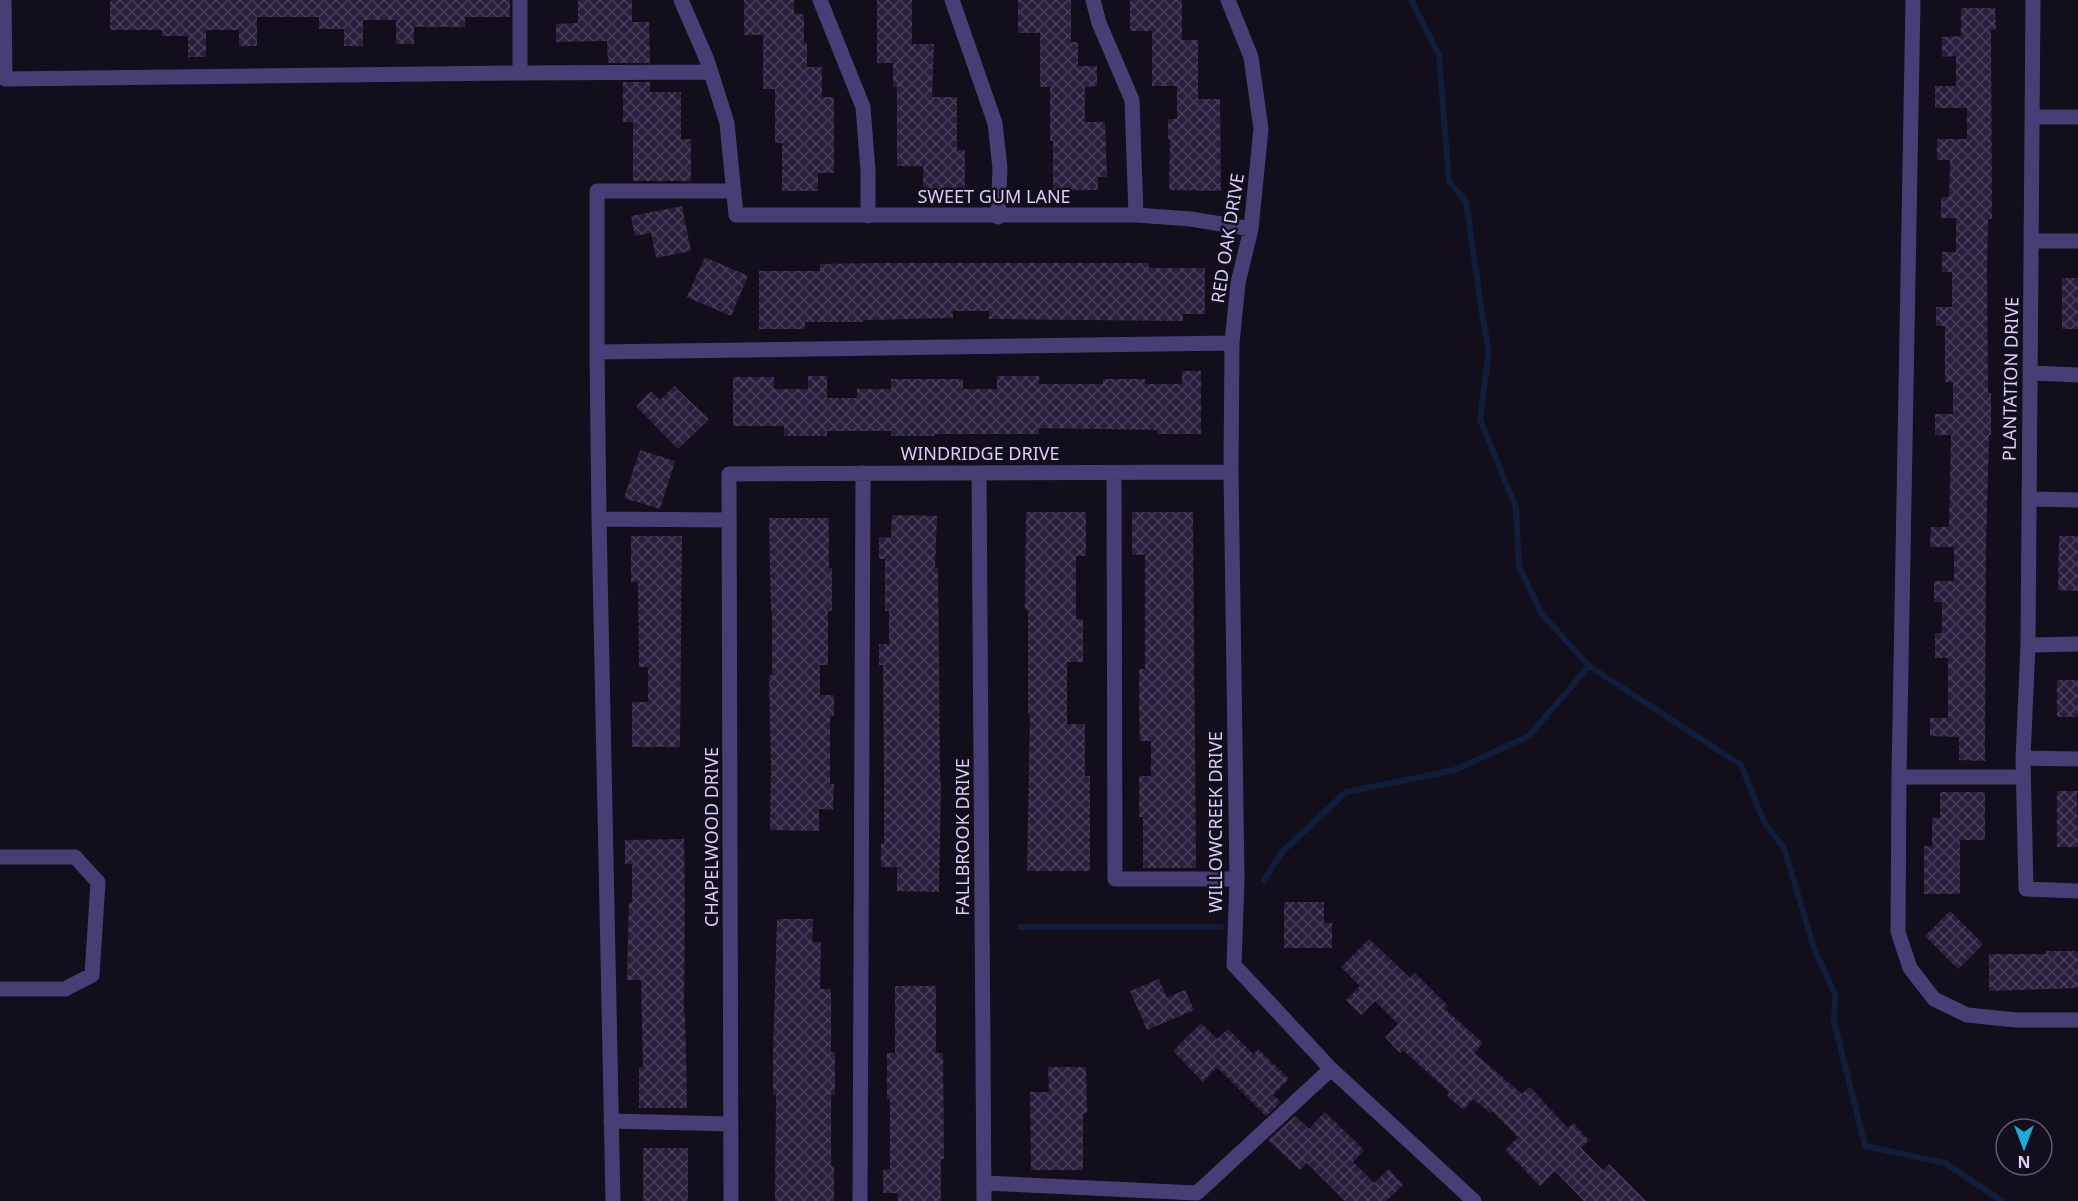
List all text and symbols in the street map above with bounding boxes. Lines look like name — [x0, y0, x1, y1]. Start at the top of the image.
street label: RED OAK DRIVE — [1205, 171, 1249, 305]
street label: SWEET GUM LANE — [917, 184, 1071, 208]
street label: PLANTATION DRIVE — [1997, 297, 2023, 461]
street label: WINDRIDGE DRIVE — [900, 441, 1060, 465]
street label: WILLOWCREEK DRIVE — [1203, 731, 1227, 913]
street label: CHAPELWOOD DRIVE — [699, 747, 723, 927]
street label: FALLBROOK DRIVE — [950, 758, 974, 916]
north arrow — [1994, 1117, 2054, 1177]
text: N — [2017, 1151, 2031, 1173]

